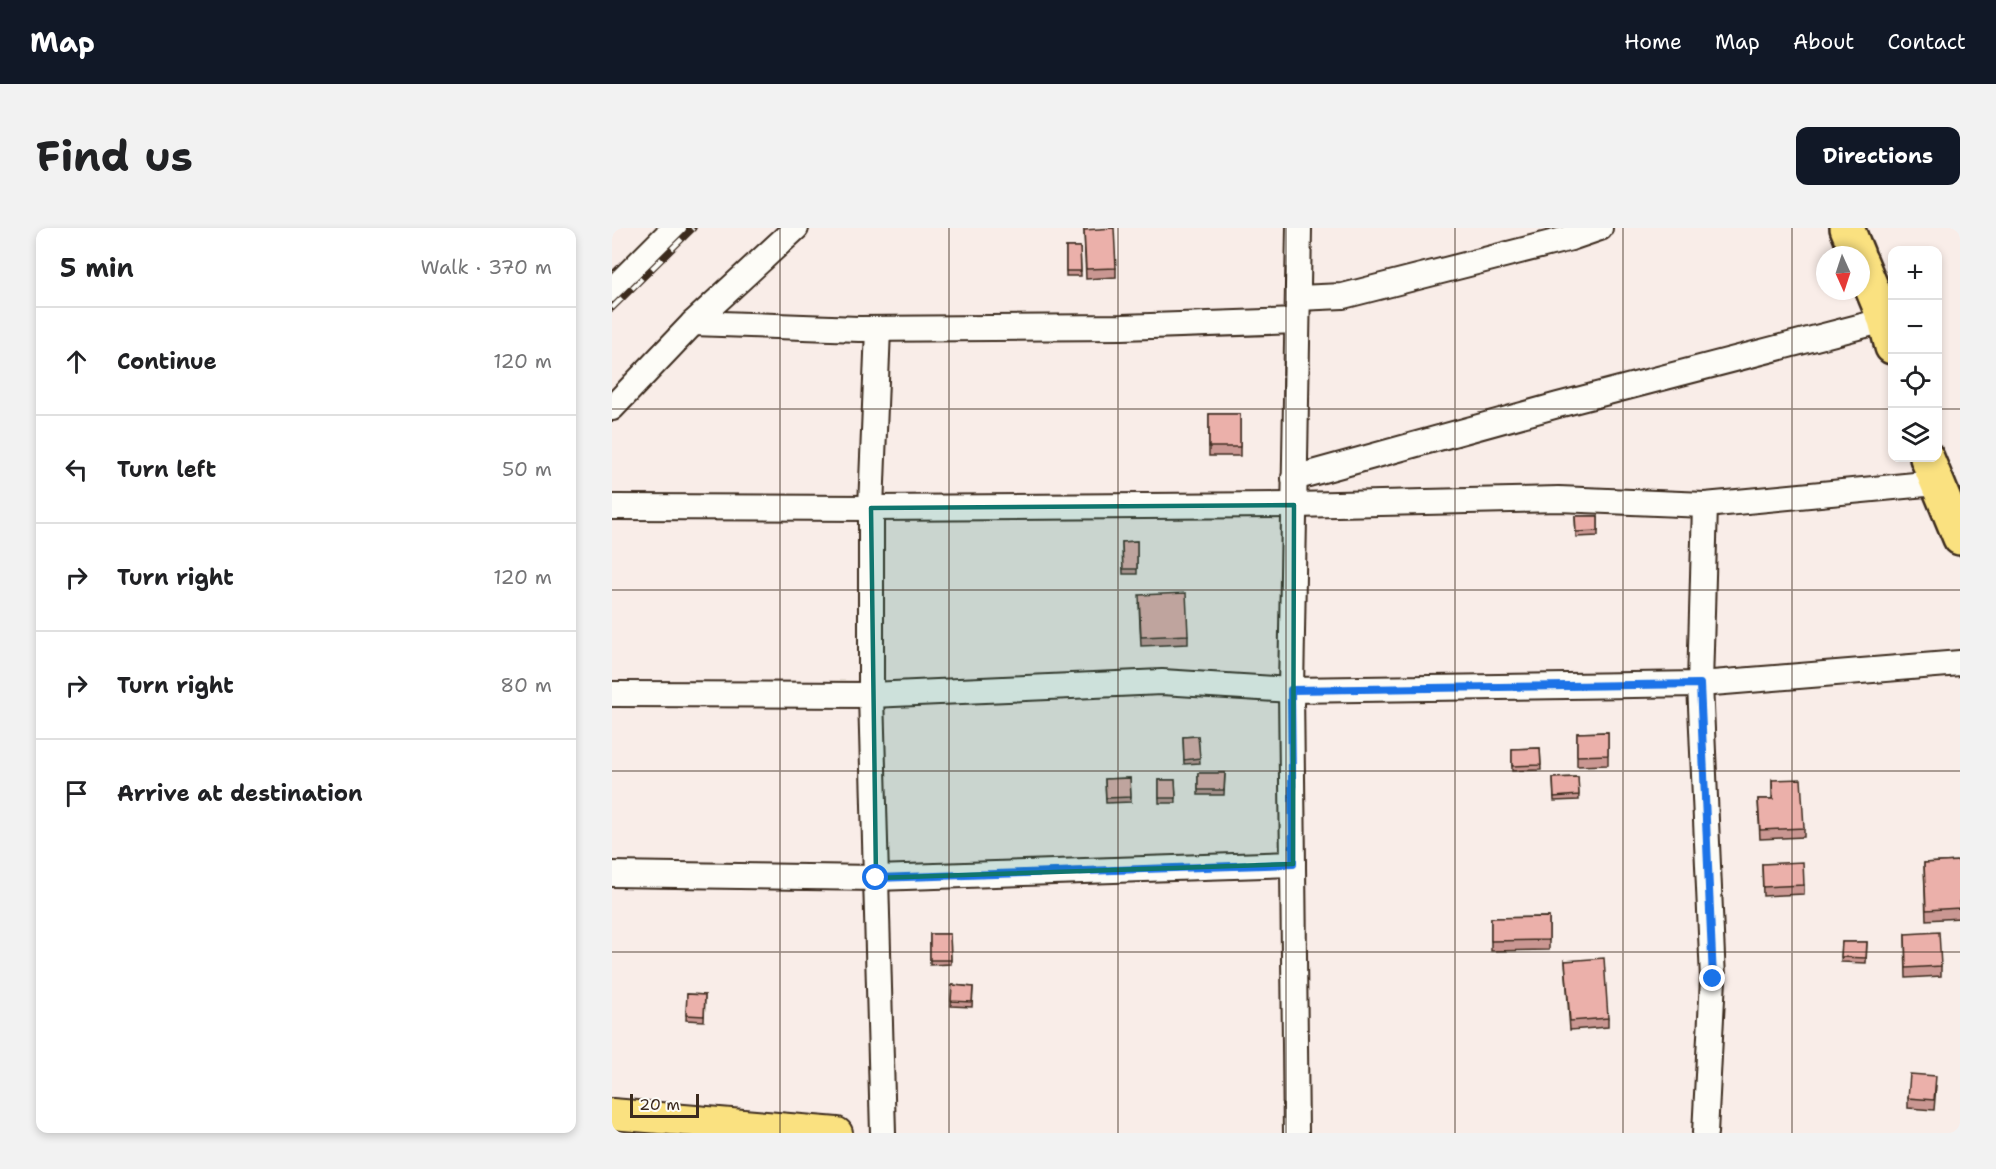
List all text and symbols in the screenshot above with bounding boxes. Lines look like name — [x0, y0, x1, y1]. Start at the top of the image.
text: Map — [30, 23, 95, 61]
text: Home — [1624, 28, 1682, 56]
text: Map — [1715, 28, 1760, 56]
text: About — [1793, 28, 1854, 56]
text: Contact — [1887, 28, 1966, 56]
button: Directions — [1796, 127, 1960, 185]
text: Find us — [36, 128, 193, 184]
north arrow — [1816, 246, 1870, 300]
map controls — [1888, 246, 1942, 462]
button: + — [1888, 246, 1942, 300]
text: 5 min — [60, 250, 134, 285]
text: Walk · 370 m — [421, 254, 552, 280]
button: − — [1888, 300, 1942, 354]
icon: ahead — [60, 345, 93, 378]
text: Continue — [117, 347, 217, 376]
text: 120 m — [493, 348, 552, 374]
button: locate — [1888, 354, 1942, 408]
button: layers — [1888, 408, 1942, 462]
icon: left — [60, 453, 93, 486]
text: Turn left — [117, 455, 216, 484]
text: 50 m — [502, 456, 552, 482]
icon: right — [60, 561, 93, 594]
text: Turn right — [117, 563, 234, 592]
text: 120 m — [493, 564, 552, 590]
icon: right — [60, 669, 93, 702]
text: Turn right — [117, 671, 234, 700]
text: 80 m — [500, 672, 552, 698]
icon: arrive — [60, 777, 93, 810]
text: Arrive at destination — [117, 779, 363, 808]
route start — [862, 864, 888, 890]
route end — [1699, 965, 1725, 991]
scale bar — [630, 1091, 699, 1118]
text: 20 m — [639, 1094, 680, 1115]

